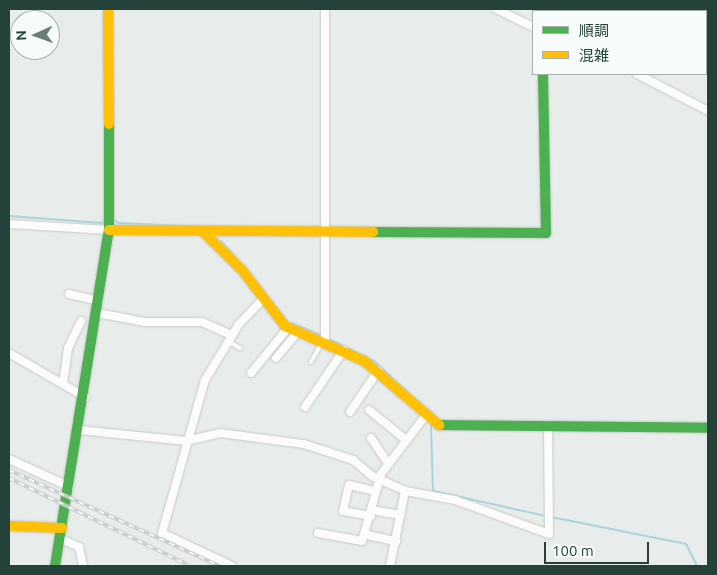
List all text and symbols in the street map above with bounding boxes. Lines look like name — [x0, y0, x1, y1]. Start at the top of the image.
north arrow — [10, 10, 60, 60]
legend — [532, 10, 707, 75]
text: 順調 — [579, 22, 609, 39]
text: N — [13, 30, 29, 41]
text: 混雑 — [579, 47, 609, 64]
scale bar — [547, 532, 652, 564]
text: 100 m — [552, 542, 594, 559]

